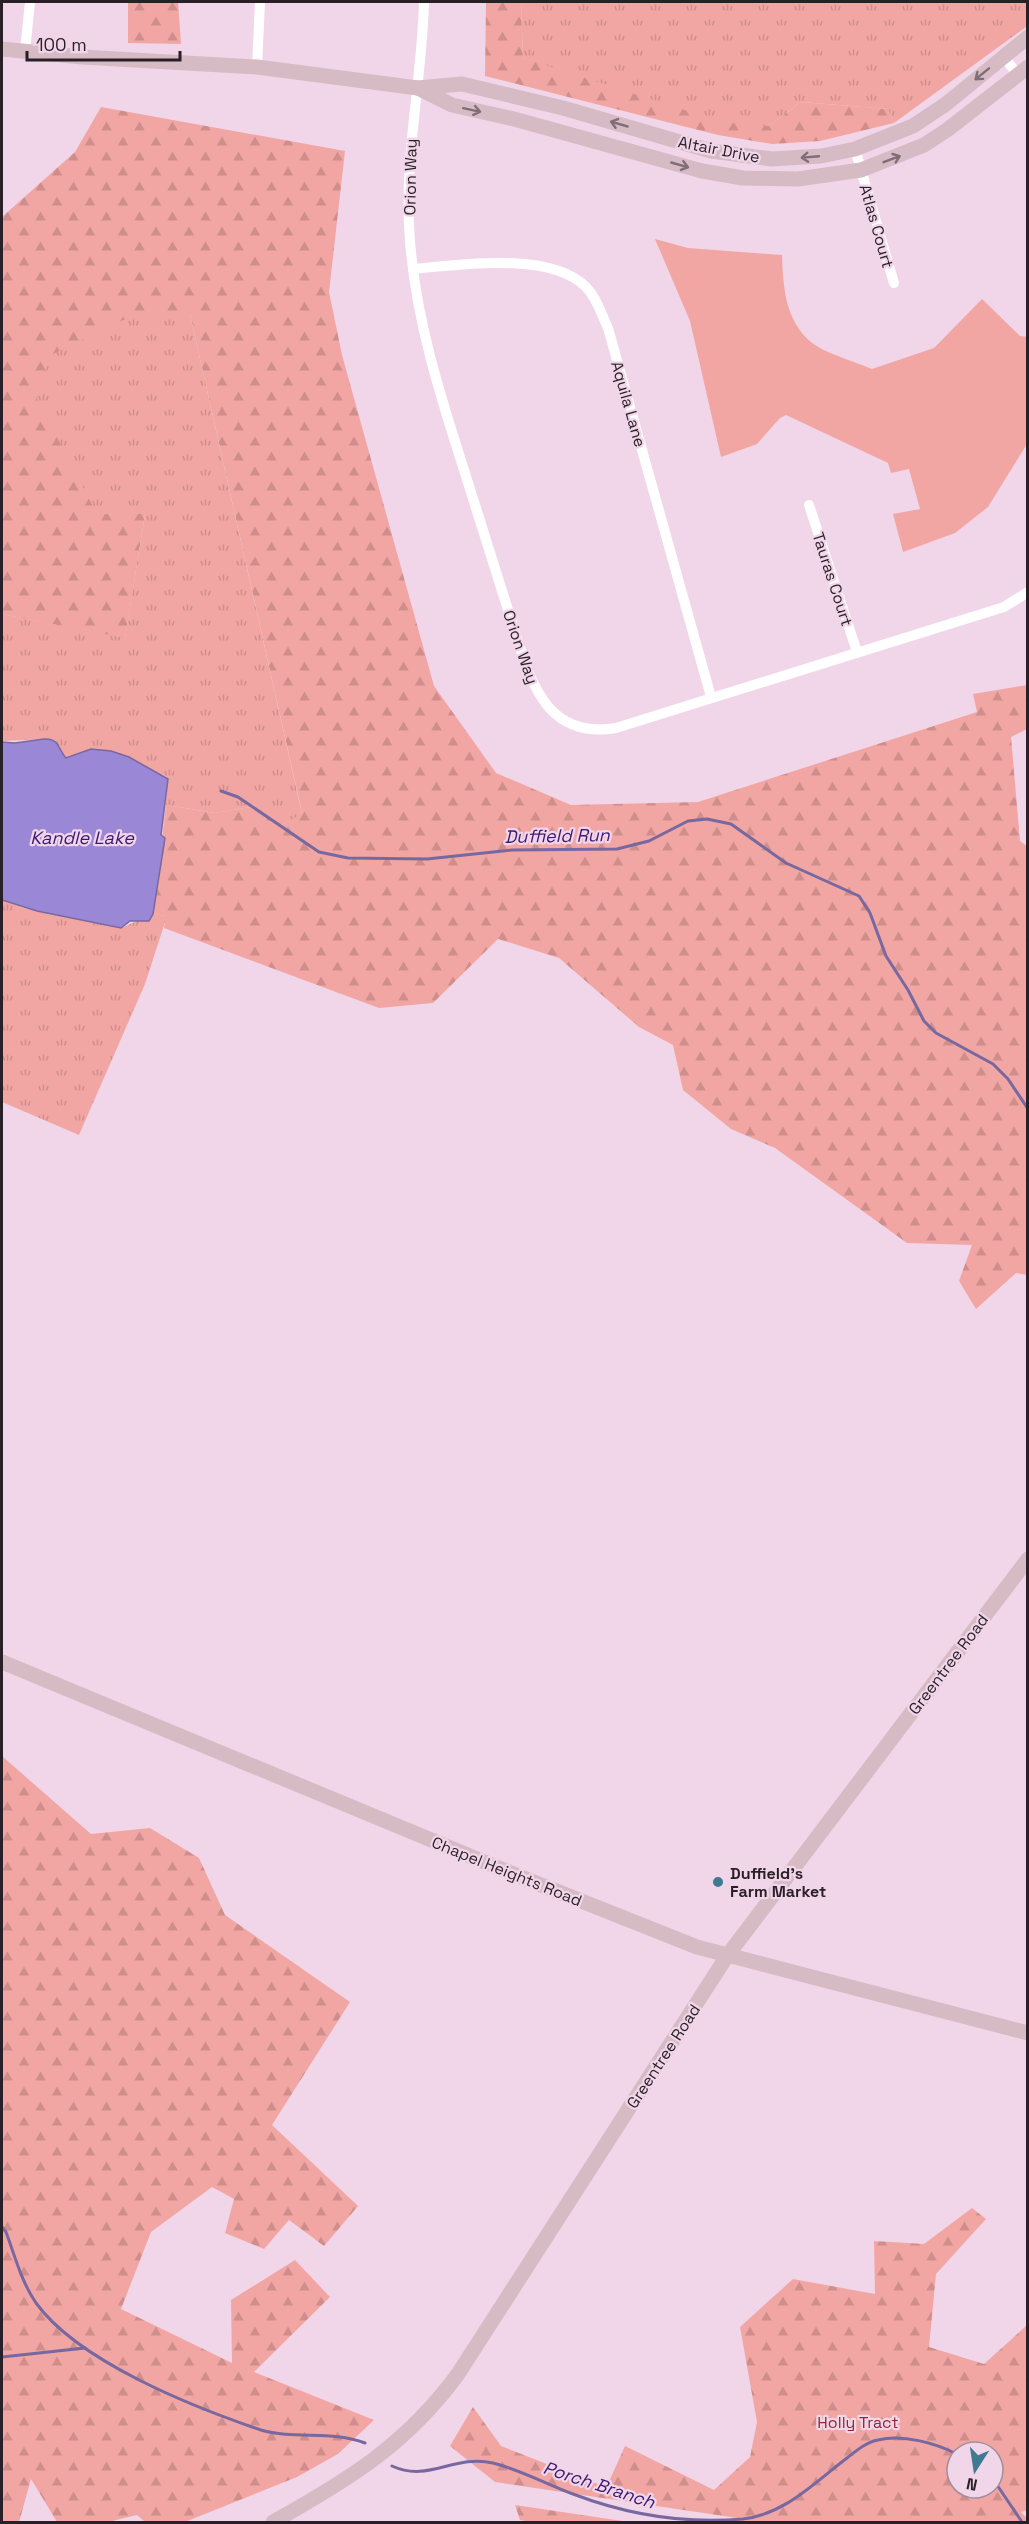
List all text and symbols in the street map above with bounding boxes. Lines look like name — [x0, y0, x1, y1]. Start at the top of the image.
scale bar — [27, 24, 180, 62]
text: 100 m — [36, 33, 87, 56]
one-way arrow — [974, 68, 990, 81]
one-way arrow — [462, 104, 481, 116]
one-way arrow — [610, 118, 629, 130]
street label: Altair Drive — [676, 131, 762, 168]
street label: Orion Way — [399, 138, 422, 216]
one-way arrow — [800, 152, 820, 163]
one-way arrow — [882, 153, 901, 164]
one-way arrow — [670, 159, 689, 171]
street label: Atlas Court — [855, 182, 898, 270]
street label: Aquila Lane — [606, 359, 651, 450]
street label: Tauras Court — [807, 530, 858, 629]
street label: Orion Way — [498, 607, 543, 687]
water label: Duffield Run — [504, 823, 611, 848]
water label: Kandle Lake — [30, 826, 135, 849]
street label: Greentree Road — [904, 1610, 993, 1719]
street label: Chapel Heights Road — [429, 1832, 585, 1911]
place label: Duffield's Farm Market — [730, 1863, 826, 1902]
marker: Duffield's Farm Market — [711, 1875, 725, 1889]
street label: Greentree Road — [622, 2000, 705, 2112]
park label: Holly Tract — [817, 2412, 899, 2433]
north arrow — [945, 2440, 1005, 2500]
water label: Porch Branch — [540, 2456, 659, 2514]
text: N — [965, 2473, 979, 2496]

